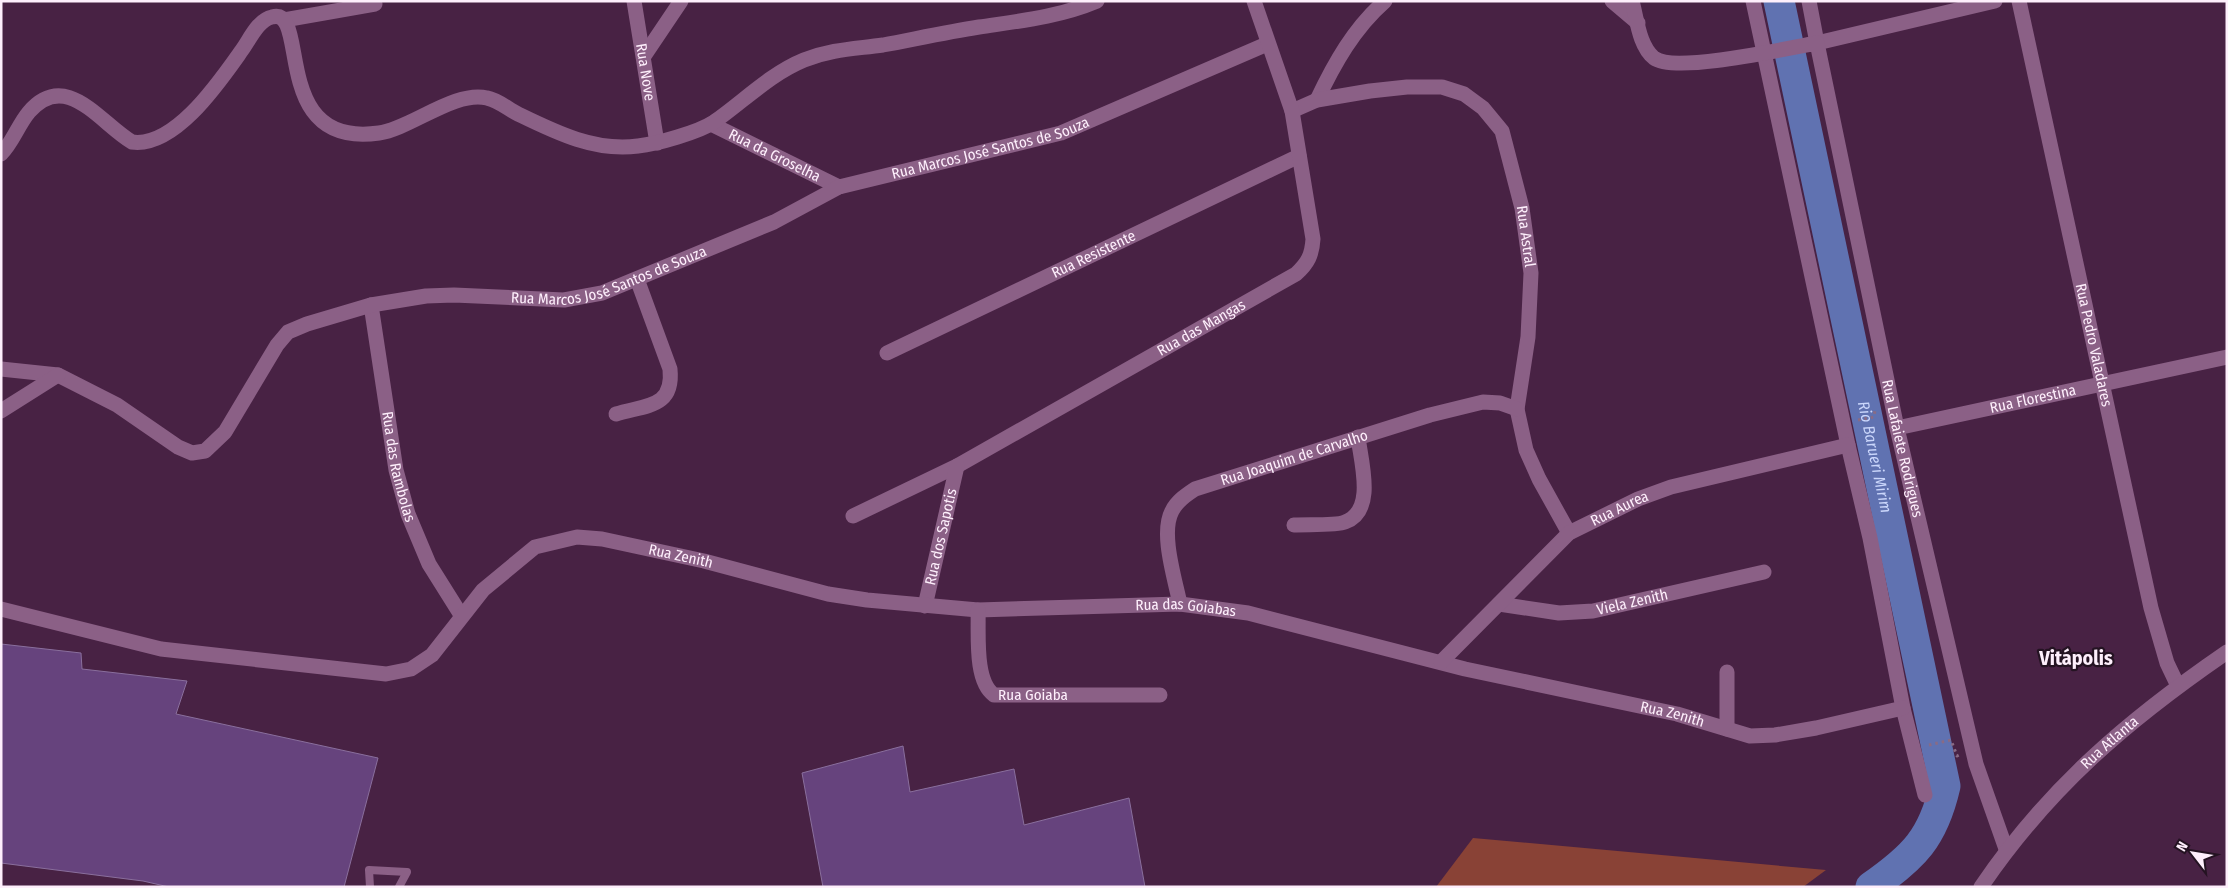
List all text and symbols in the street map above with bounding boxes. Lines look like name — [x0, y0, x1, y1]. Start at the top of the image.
street label: Rua Nove — [632, 42, 659, 102]
street label: Rua Marcos José Santos de Souza — [890, 113, 1092, 183]
street label: Rua da Groselha — [726, 125, 824, 186]
street label: Rua Astral — [1513, 204, 1539, 268]
street label: Rua Resistente — [1049, 226, 1139, 282]
street label: Rua Marcos José Santos de Souza — [511, 242, 709, 309]
street label: Rua Pedro Valadares — [2072, 282, 2116, 408]
street label: Rua das Mangas — [1154, 296, 1248, 360]
street label: Rua Lafaiete Rodrigues — [1878, 378, 1927, 519]
street label: Rua Florestina — [1988, 381, 2078, 417]
water label: Rio Barueri Mirim — [1854, 399, 1896, 515]
street label: Rua das Rambolas — [378, 410, 419, 525]
street label: Rua Joaquim de Carvalho — [1218, 426, 1370, 489]
street label: Rua dos Sapotis — [921, 487, 961, 587]
street label: Rua Aurea — [1588, 487, 1651, 530]
street label: Rua Zenith — [647, 540, 715, 572]
street label: Viela Zenith — [1595, 585, 1670, 619]
street label: Rua das Goiabas — [1135, 595, 1237, 620]
district label: Vitápolis — [2038, 646, 2113, 670]
street label: Rua Goiaba — [998, 686, 1068, 704]
street label: Rua Zenith — [1639, 697, 1707, 731]
street label: Rua Atlanta — [2077, 712, 2142, 773]
north arrow — [2168, 828, 2218, 878]
text: N — [2173, 839, 2192, 855]

